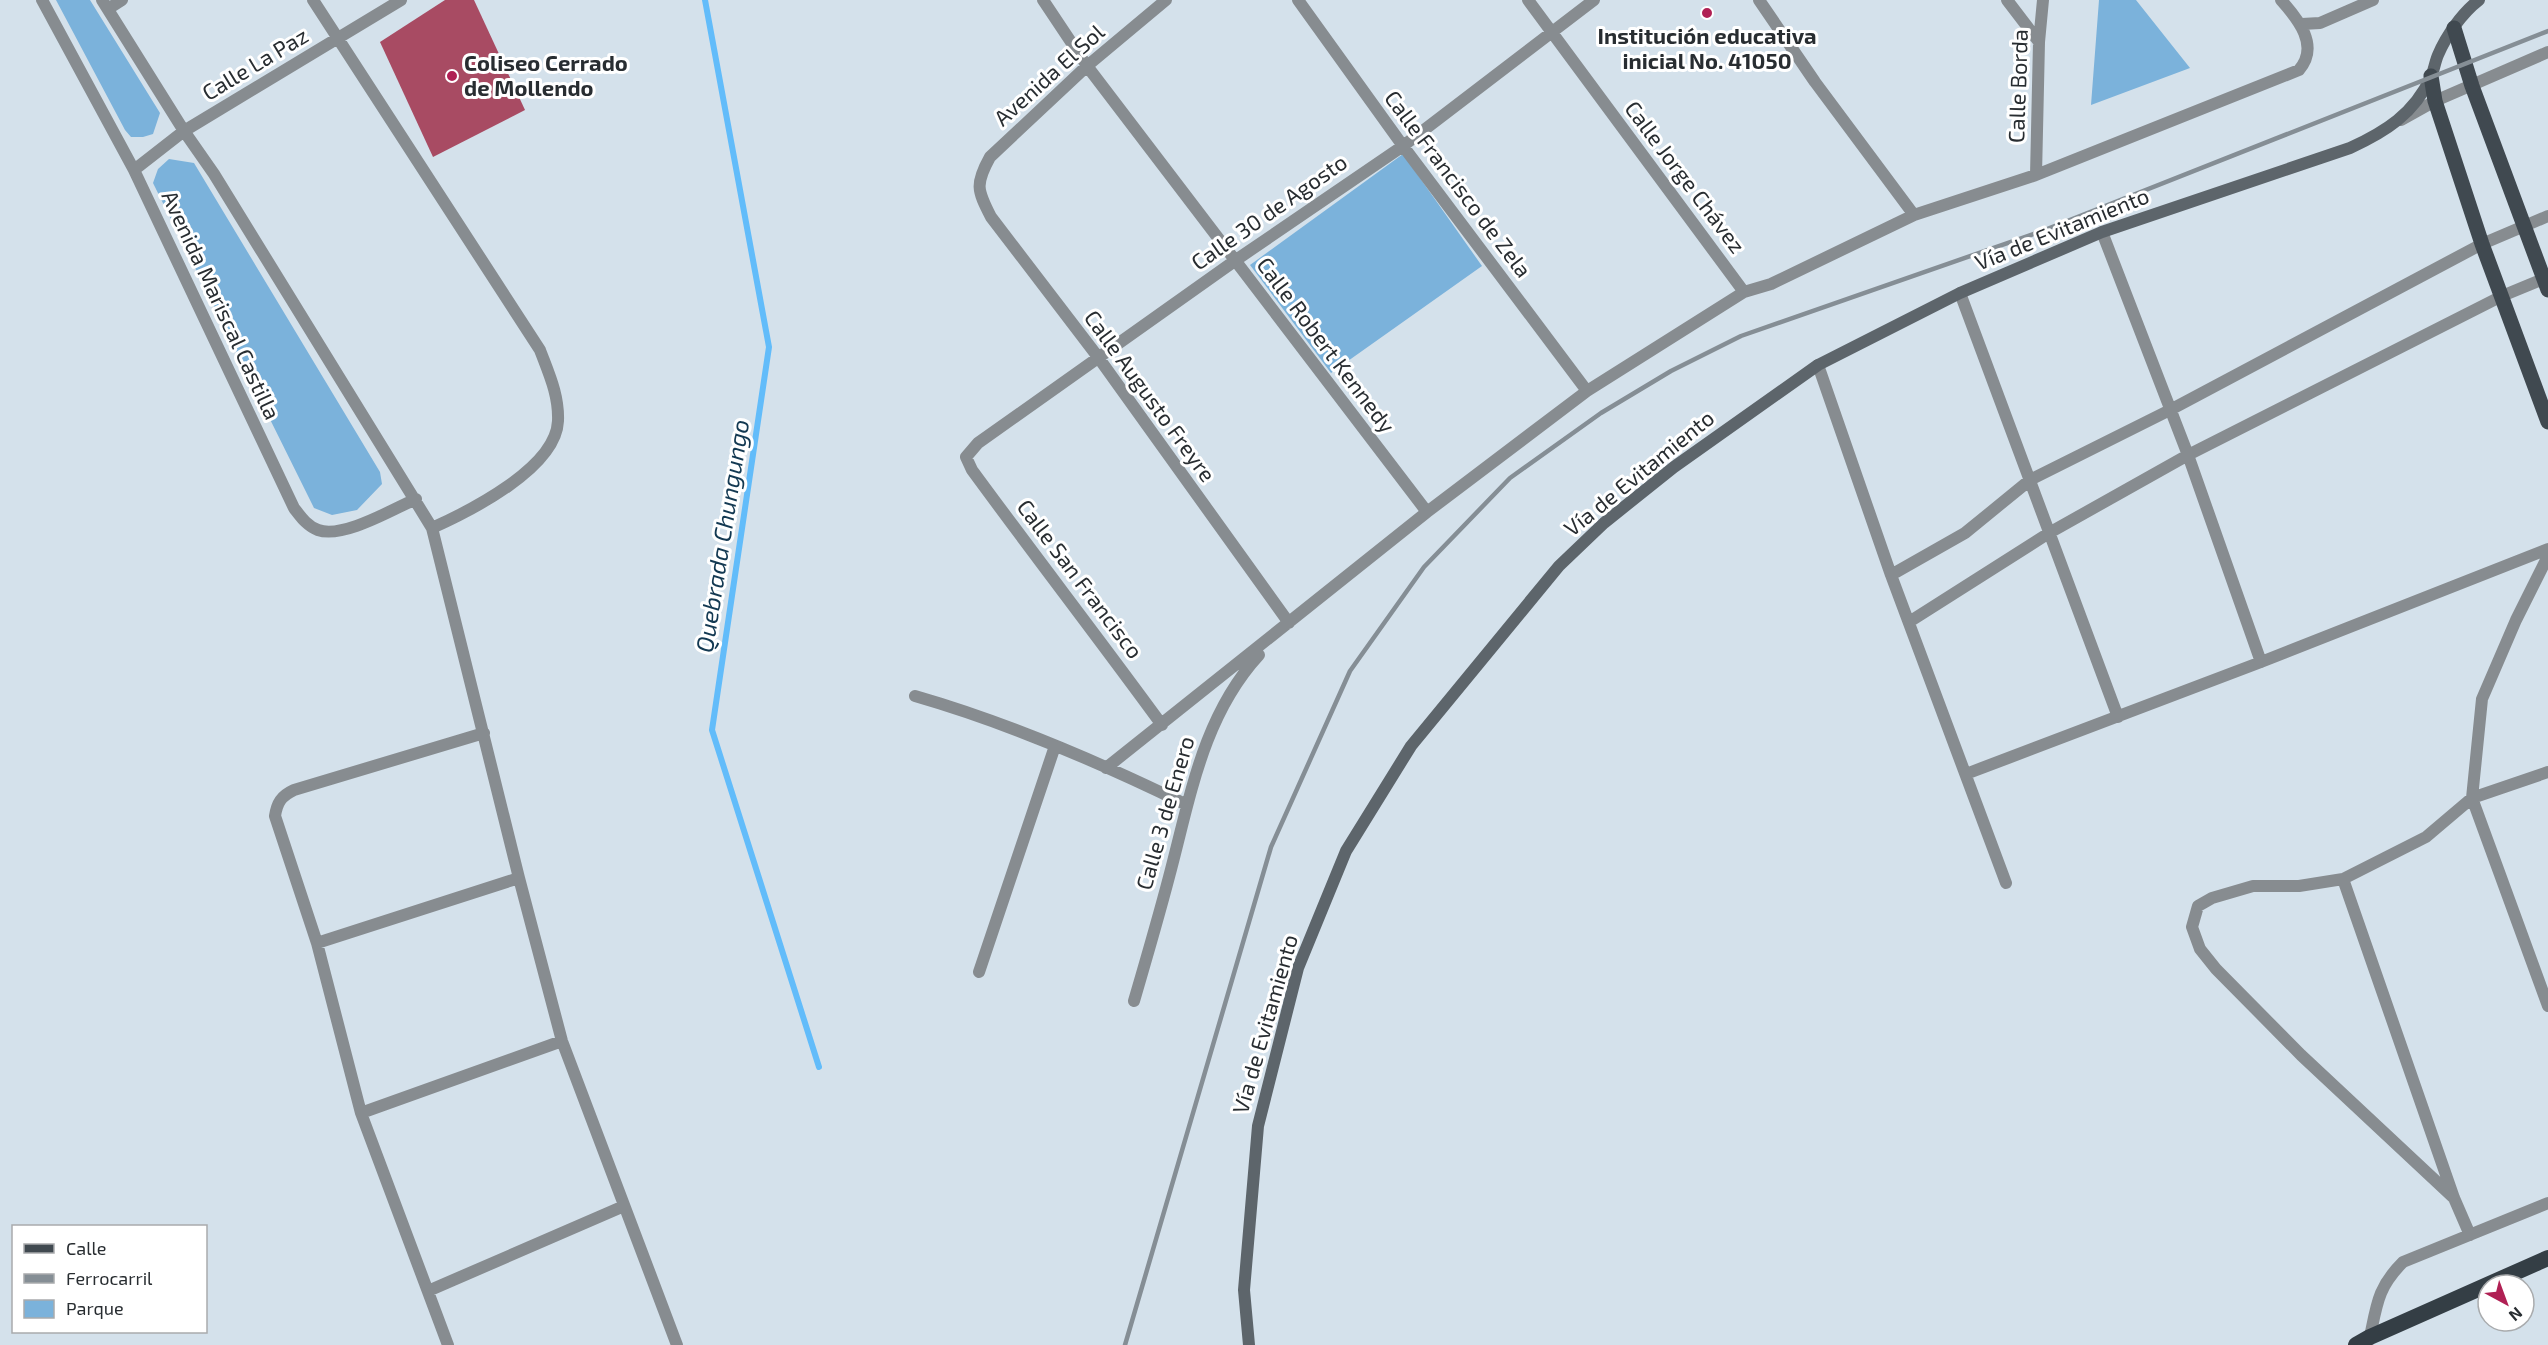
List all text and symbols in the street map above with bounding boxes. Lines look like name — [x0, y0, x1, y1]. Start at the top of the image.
marker: Institución educativa inicial No. 41050 — [1700, 6, 1714, 20]
street label: Avenida El Sol — [988, 18, 1109, 130]
street label: Calle La Paz — [197, 21, 312, 105]
place label: Institución educativa inicial No. 41050 — [1598, 22, 1816, 73]
street label: Calle Borda — [2002, 29, 2032, 143]
place label: Coliseo Cerrado de Mollendo — [464, 49, 628, 100]
marker: Coliseo Cerrado de Mollendo — [445, 69, 459, 83]
street label: Calle Francisco de Zela — [1380, 85, 1538, 282]
street label: Calle Jorge Chávez — [1620, 95, 1751, 258]
street label: Calle 30 de Agosto — [1186, 148, 1351, 275]
street label: Vía de Evitamiento — [1971, 181, 2152, 275]
street label: Avenida Mariscal Castilla — [157, 186, 286, 423]
street label: Calle Robert Kennedy — [1252, 252, 1401, 438]
street label: Calle Augusto Freyre — [1080, 305, 1222, 486]
street label: Vía de Evitamiento — [1558, 404, 1719, 541]
water label: Quebrada Chungungo — [689, 417, 754, 654]
street label: Calle San Francisco — [1013, 494, 1149, 663]
street label: Calle 3 de Enero — [1130, 733, 1198, 893]
street label: Vía de Evitamiento — [1226, 931, 1302, 1116]
legend — [12, 1225, 207, 1333]
text: Calle — [66, 1237, 107, 1259]
text: Ferrocarril — [66, 1267, 153, 1289]
north arrow — [2476, 1273, 2536, 1333]
text: Parque — [66, 1297, 124, 1319]
text: N — [2506, 1304, 2527, 1326]

